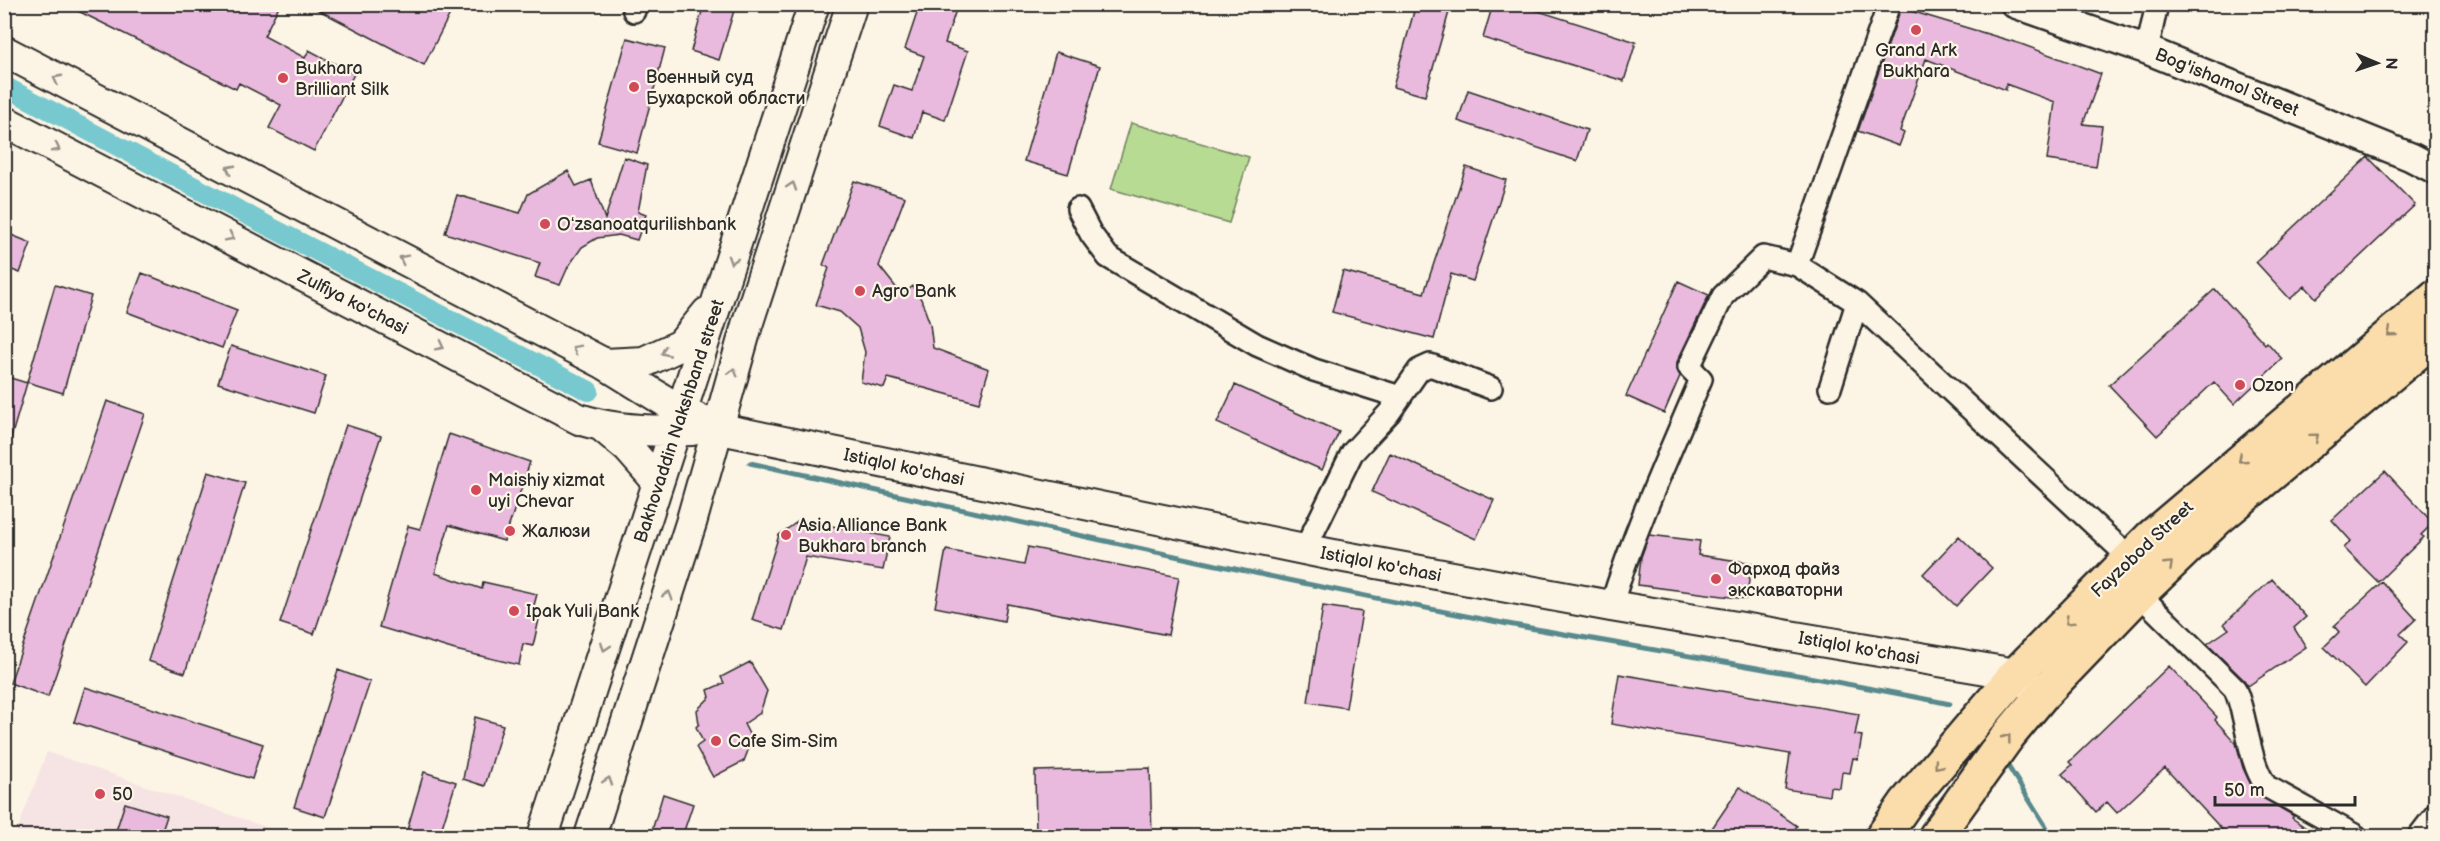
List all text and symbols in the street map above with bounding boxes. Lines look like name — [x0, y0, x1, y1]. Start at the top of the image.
marker: Grand Ark Bukhara — [1909, 23, 1923, 37]
north arrow — [2347, 33, 2407, 93]
place label: Grand Ark Bukhara — [1875, 40, 1957, 82]
street label: Bog'ishamol Street — [2152, 44, 2302, 121]
text: N — [2381, 57, 2400, 70]
place label: Bukhara Brilliant Silk — [295, 58, 389, 100]
place label: Военный суд Бухарской области — [646, 67, 806, 109]
marker: Bukhara Brilliant Silk — [276, 71, 290, 85]
one-way arrow — [53, 75, 64, 86]
marker: Военный суд Бухарской области — [627, 80, 641, 94]
one-way arrow — [50, 141, 61, 152]
one-way arrow — [226, 165, 236, 176]
one-way arrow — [785, 181, 798, 192]
place label: Oʻzsanoatqurilishbank — [557, 214, 736, 235]
marker: Oʻzsanoatqurilishbank — [538, 217, 552, 231]
one-way arrow — [223, 230, 234, 242]
one-way arrow — [727, 254, 739, 265]
one-way arrow — [398, 255, 409, 267]
street label: Zulfiya ko'chasi — [293, 265, 412, 339]
place label: Agro Bank — [872, 281, 956, 302]
marker: Agro Bank — [853, 284, 867, 298]
street label: Bakhovaddin Nakshband street — [630, 296, 729, 545]
one-way arrow — [2386, 326, 2397, 337]
one-way arrow — [434, 339, 445, 351]
one-way arrow — [572, 345, 583, 356]
one-way arrow — [661, 345, 672, 357]
one-way arrow — [726, 367, 738, 377]
place label: Ozon — [2252, 375, 2294, 396]
marker: Ozon — [2233, 378, 2247, 392]
one-way arrow — [2308, 433, 2319, 444]
street label: Istiqlol ko'chasi — [842, 444, 966, 491]
one-way arrow — [2238, 452, 2249, 463]
place label: Maishiy xizmat uyi Chevar — [488, 470, 605, 512]
marker: Maishiy xizmat uyi Chevar — [469, 483, 483, 497]
street label: Fayzobod Street — [2087, 496, 2198, 602]
place label: Asia Alliance Bank Bukhara branch — [798, 515, 947, 557]
place label: Жалюзи — [522, 521, 591, 542]
marker: Жалюзи — [503, 524, 517, 538]
marker: Asia Alliance Bank Bukhara branch — [779, 528, 793, 542]
street label: Istiqlol ko'chasi — [1319, 542, 1443, 587]
place label: Фарход файз экскаваторни — [1728, 559, 1843, 601]
one-way arrow — [2161, 562, 2172, 573]
marker: Фарход файз экскаваторни — [1709, 572, 1723, 586]
one-way arrow — [661, 590, 673, 601]
place label: Ipak Yuli Bank — [526, 601, 639, 622]
marker: Ipak Yuli Bank — [507, 604, 521, 618]
one-way arrow — [2065, 613, 2076, 624]
street label: Istiqlol ko'chasi — [1797, 627, 1921, 669]
one-way arrow — [600, 641, 613, 652]
place label: Cafe Sim-Sim — [728, 731, 838, 752]
marker: Cafe Sim-Sim — [709, 734, 723, 748]
one-way arrow — [2000, 734, 2011, 745]
one-way arrow — [1934, 758, 1945, 769]
scale bar — [2215, 769, 2354, 807]
one-way arrow — [601, 776, 614, 787]
text: 50 m — [2224, 780, 2265, 801]
place label: 50 — [112, 784, 133, 805]
marker: 50 — [93, 787, 107, 801]

